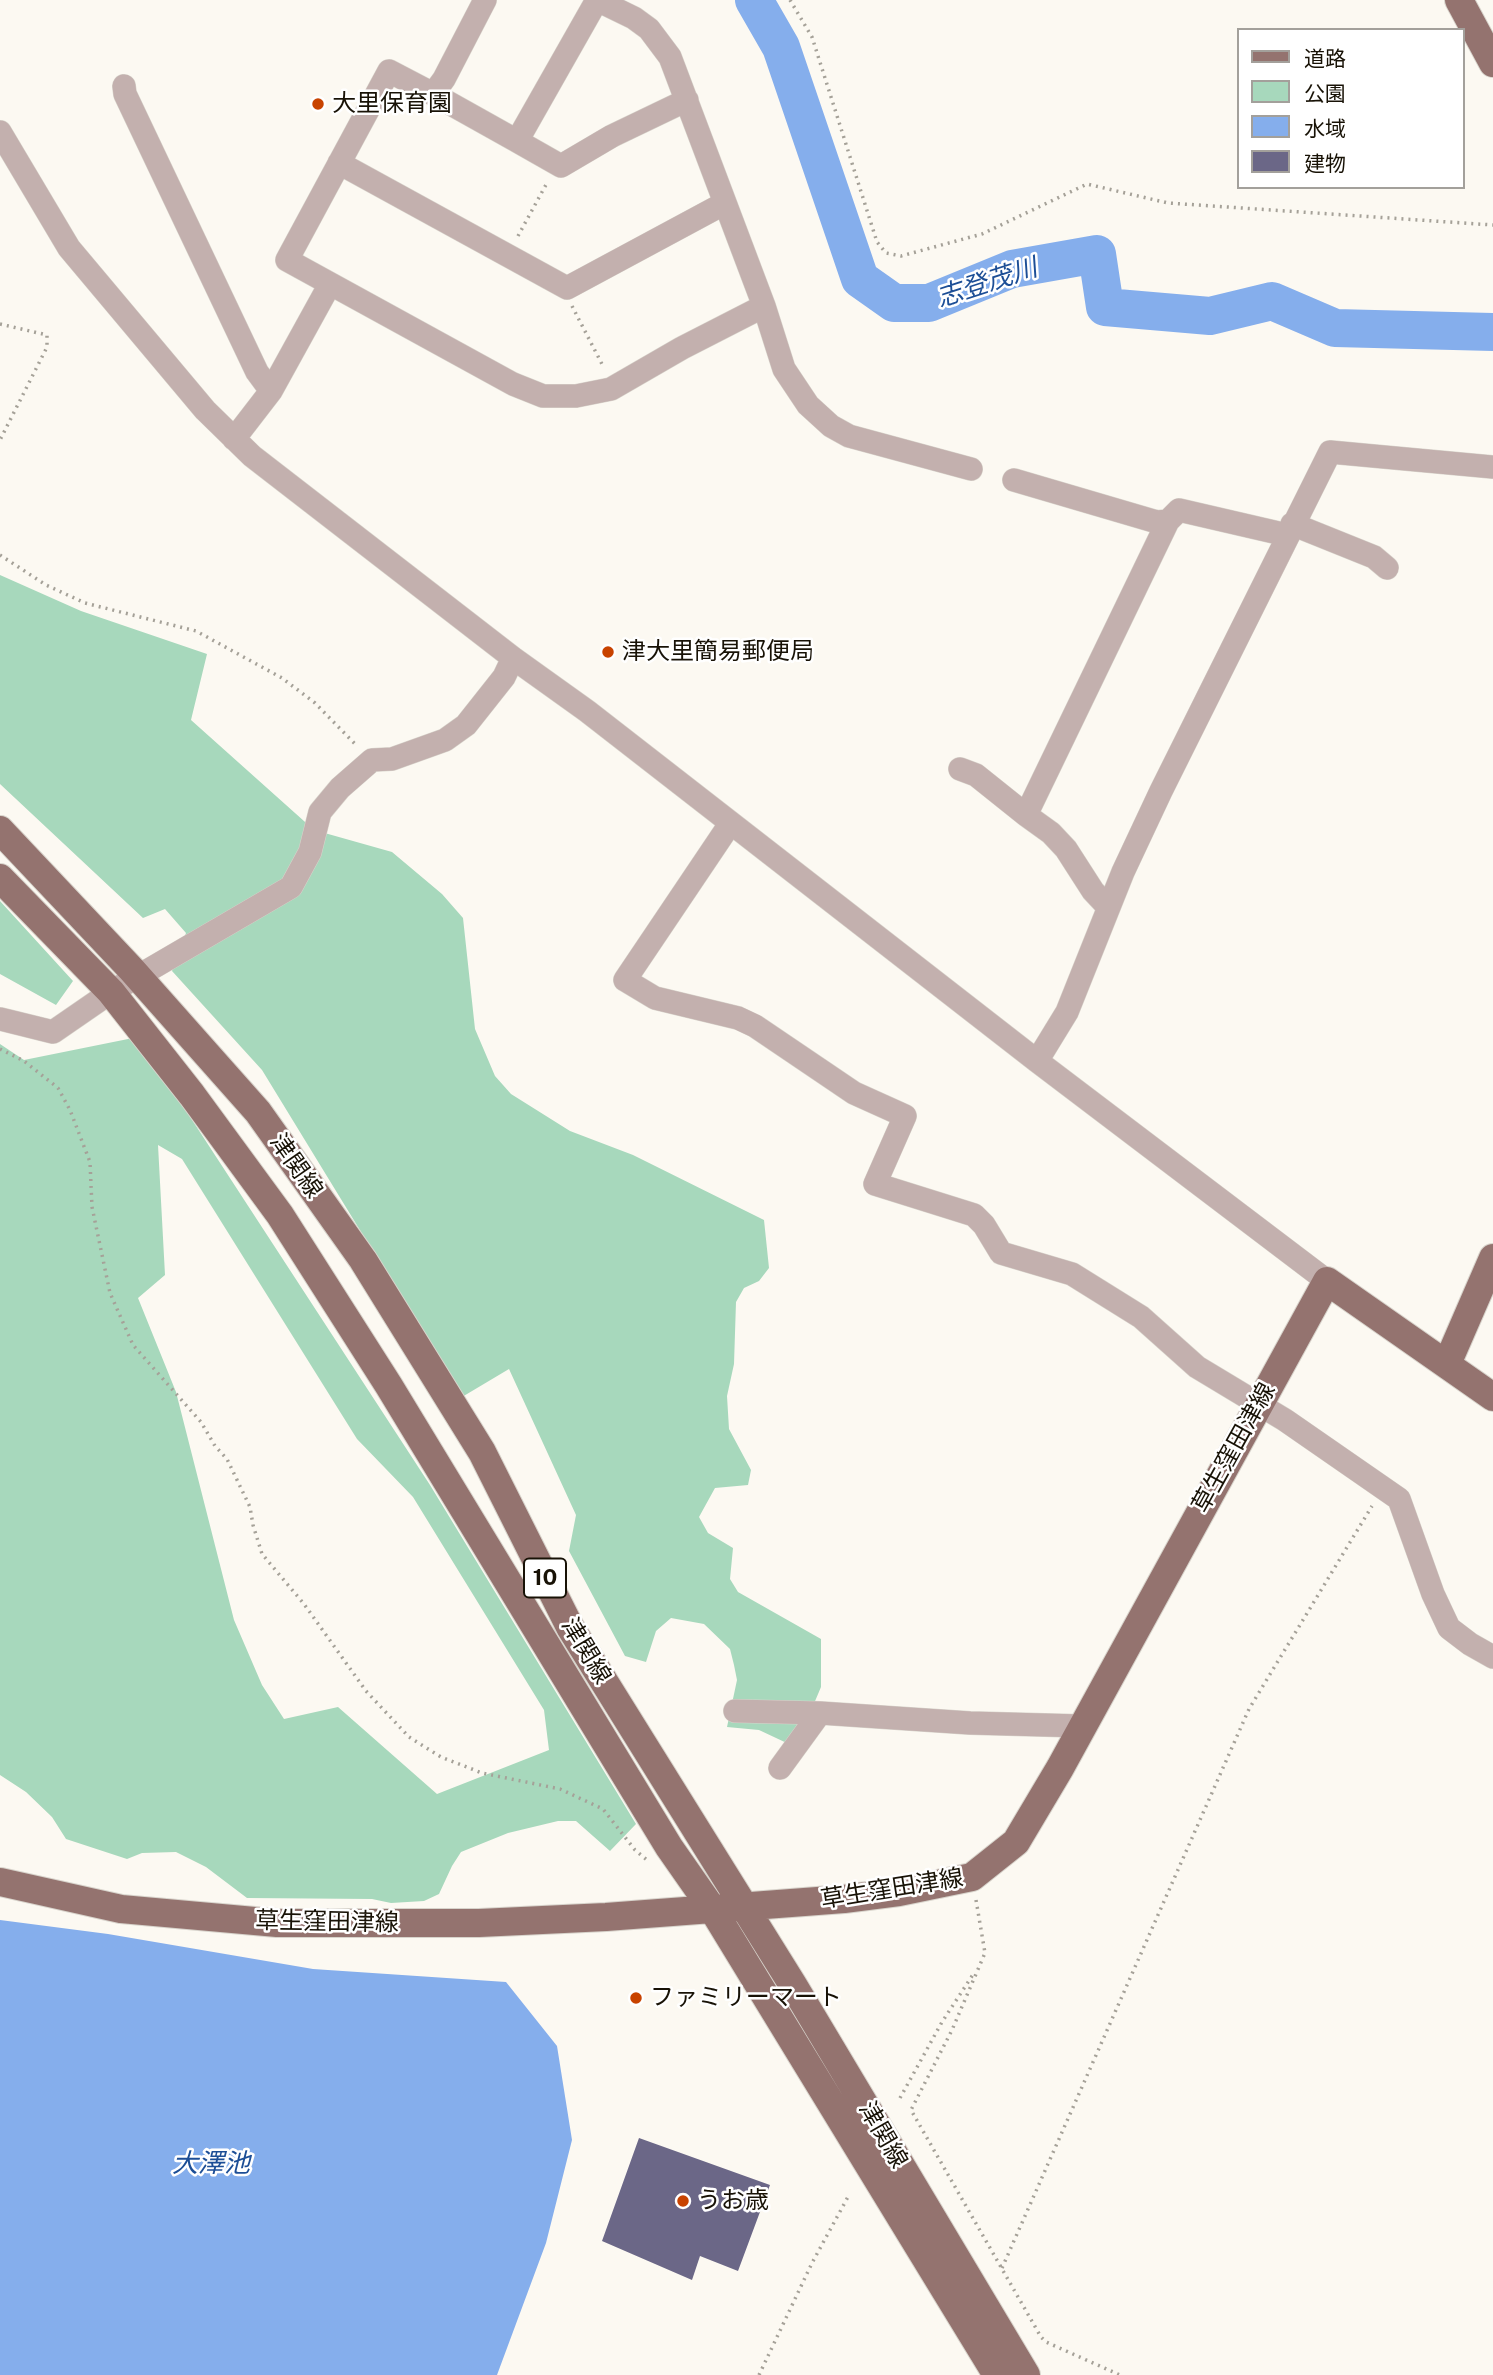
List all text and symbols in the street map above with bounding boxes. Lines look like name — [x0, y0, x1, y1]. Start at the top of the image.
legend — [1238, 28, 1465, 189]
text: 道路 — [1304, 46, 1346, 71]
text: 公園 — [1304, 81, 1346, 106]
place label: 大里保育園 — [332, 90, 452, 118]
marker: 大里保育園 — [310, 96, 326, 112]
text: 水域 — [1304, 116, 1346, 141]
text: 建物 — [1304, 151, 1346, 176]
water label: 志登茂川 — [933, 252, 1041, 314]
place label: 津大里簡易郵便局 — [622, 638, 814, 666]
marker: 津大里簡易郵便局 — [600, 644, 616, 660]
street label: 津関線 — [264, 1128, 328, 1204]
street label: 草生窪田津線 — [1186, 1378, 1282, 1518]
road number: 10 — [524, 1558, 566, 1597]
street label: 津関線 — [555, 1613, 617, 1689]
street label: 草生窪田津線 — [819, 1864, 965, 1914]
street label: 草生窪田津線 — [255, 1906, 399, 1938]
place label: ファミリーマート — [650, 1984, 842, 2012]
marker: ファミリーマート — [628, 1990, 644, 2006]
street label: 津関線 — [853, 2097, 913, 2173]
water label: 大澤池 — [172, 2148, 250, 2180]
place label: うお歳 — [697, 2187, 769, 2215]
marker: うお歳 — [675, 2193, 691, 2209]

